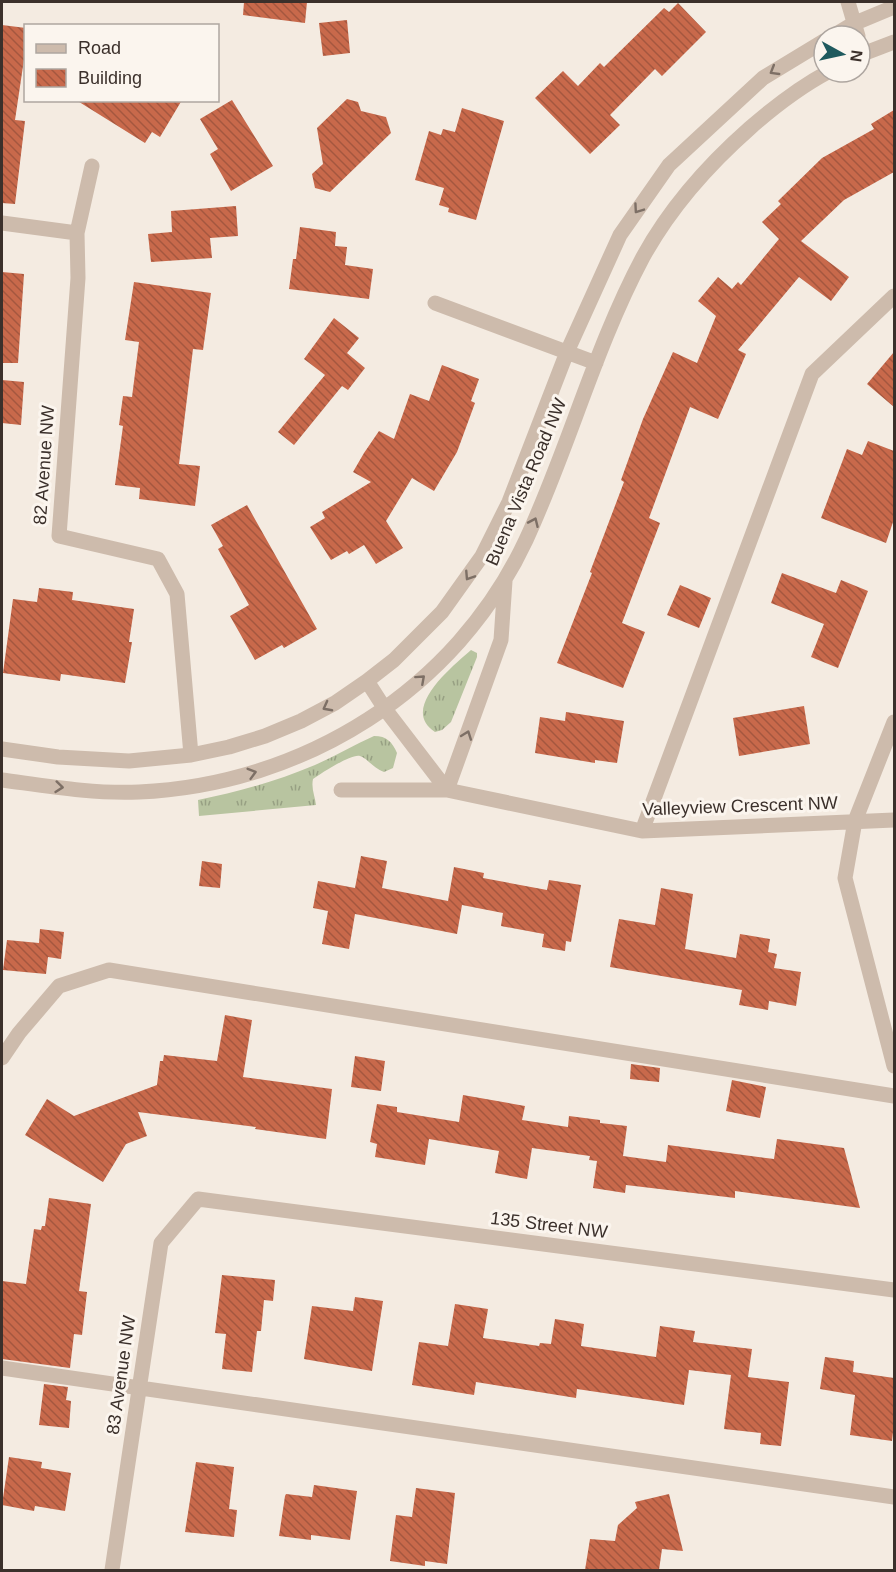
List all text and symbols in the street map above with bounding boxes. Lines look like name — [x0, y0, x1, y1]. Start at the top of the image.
legend — [24, 24, 219, 102]
north arrow — [812, 24, 872, 84]
text: Road — [78, 38, 121, 58]
text: N — [847, 49, 866, 63]
one-way arrow — [770, 64, 780, 76]
text: Building — [78, 68, 142, 88]
one-way arrow — [634, 203, 645, 214]
street label: Buena Vista Road NW — [482, 395, 570, 569]
street label: 82 Avenue NW — [30, 405, 58, 525]
one-way arrow — [527, 518, 539, 529]
one-way arrow — [465, 569, 476, 580]
one-way arrow — [415, 675, 425, 686]
one-way arrow — [323, 700, 333, 711]
one-way arrow — [459, 730, 472, 741]
one-way arrow — [247, 768, 257, 781]
one-way arrow — [55, 781, 64, 793]
street label: Valleyview Crescent NW — [642, 793, 838, 819]
street label: 135 Street NW — [489, 1208, 609, 1242]
street label: 83 Avenue NW — [103, 1314, 139, 1436]

